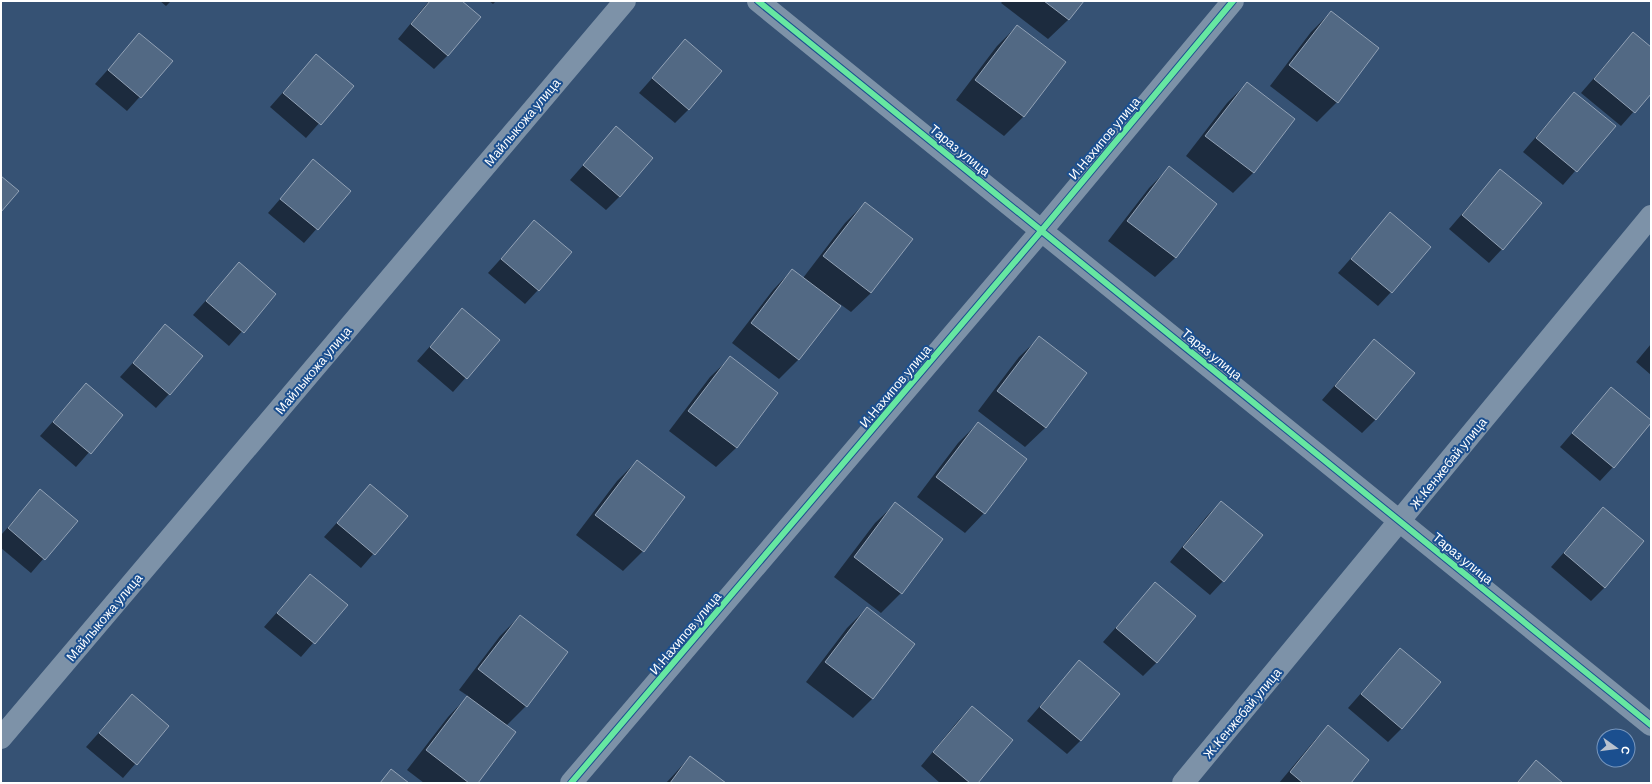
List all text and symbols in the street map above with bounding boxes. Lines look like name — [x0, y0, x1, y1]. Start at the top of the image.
street label: Майлыкожа улица — [481, 74, 564, 169]
street label: И.Нахипов улица — [1065, 93, 1144, 183]
street label: Тараз улица — [927, 121, 994, 180]
street label: Майлыкожа улица — [272, 322, 355, 417]
street label: Тараз улица — [1179, 325, 1246, 384]
street label: И.Нахипов улица — [856, 341, 935, 431]
street label: Ж.Кенжебай улица — [1406, 413, 1490, 512]
street label: Тараз улица — [1430, 529, 1497, 588]
street label: Майлыкожа улица — [63, 569, 146, 664]
street label: И.Нахипов улица — [646, 588, 725, 678]
street label: Ж.Кенжебай улица — [1199, 664, 1285, 762]
north arrow — [1596, 728, 1636, 768]
text: С — [1619, 745, 1633, 756]

